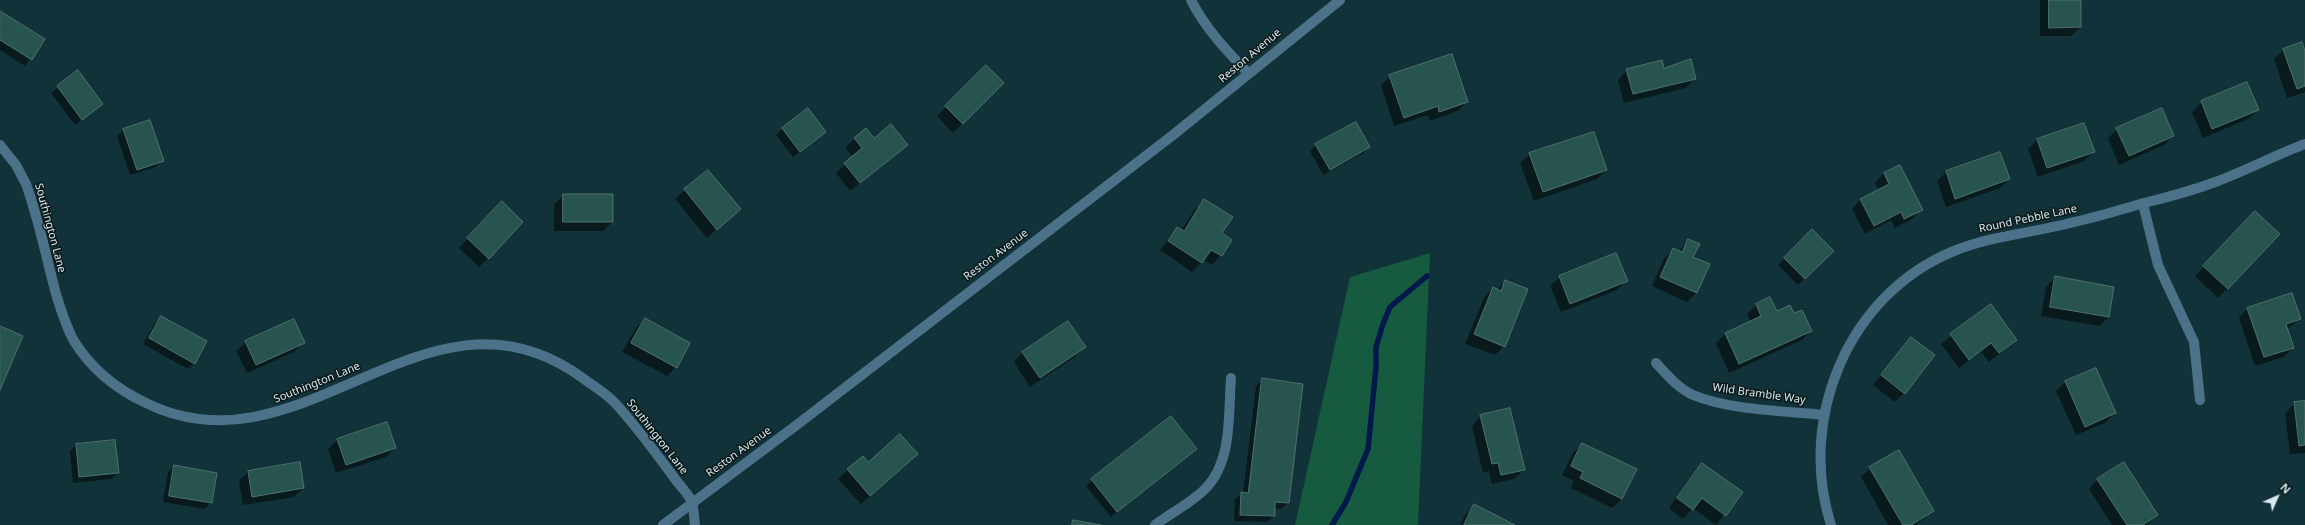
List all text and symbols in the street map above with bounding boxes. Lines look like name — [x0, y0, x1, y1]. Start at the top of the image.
street label: Reston Avenue — [1216, 26, 1284, 86]
street label: Southington Lane — [32, 182, 68, 274]
street label: Round Pebble Lane — [1978, 202, 2078, 236]
street label: Reston Avenue — [961, 226, 1031, 284]
street label: Southington Lane — [272, 360, 362, 406]
street label: Wild Bramble Way — [1712, 381, 1806, 407]
street label: Southington Lane — [624, 397, 690, 477]
street label: Reston Avenue — [704, 424, 774, 480]
north arrow — [2257, 477, 2297, 517]
text: N — [2277, 480, 2294, 497]

